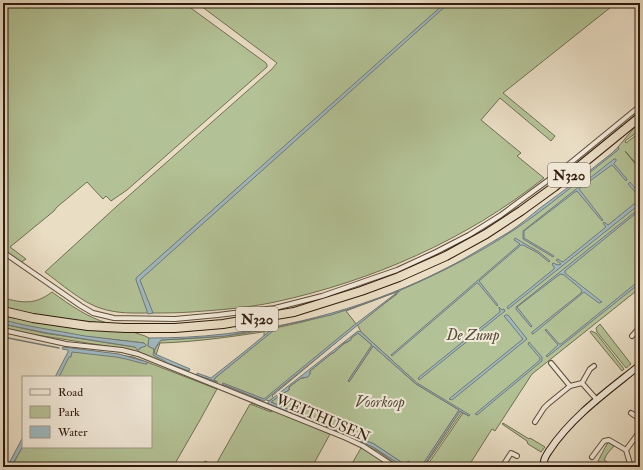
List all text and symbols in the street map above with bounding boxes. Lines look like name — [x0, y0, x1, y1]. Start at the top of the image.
road number: N320 — [548, 163, 590, 187]
road number: N320 — [236, 307, 278, 331]
park label: De Zump — [445, 326, 500, 345]
legend — [22, 376, 152, 448]
text: Road — [58, 385, 83, 400]
street label: WEITHUSEN — [272, 390, 373, 447]
park label: Voorkoop — [355, 393, 405, 412]
text: Park — [58, 405, 80, 420]
text: Water — [57, 425, 88, 440]

